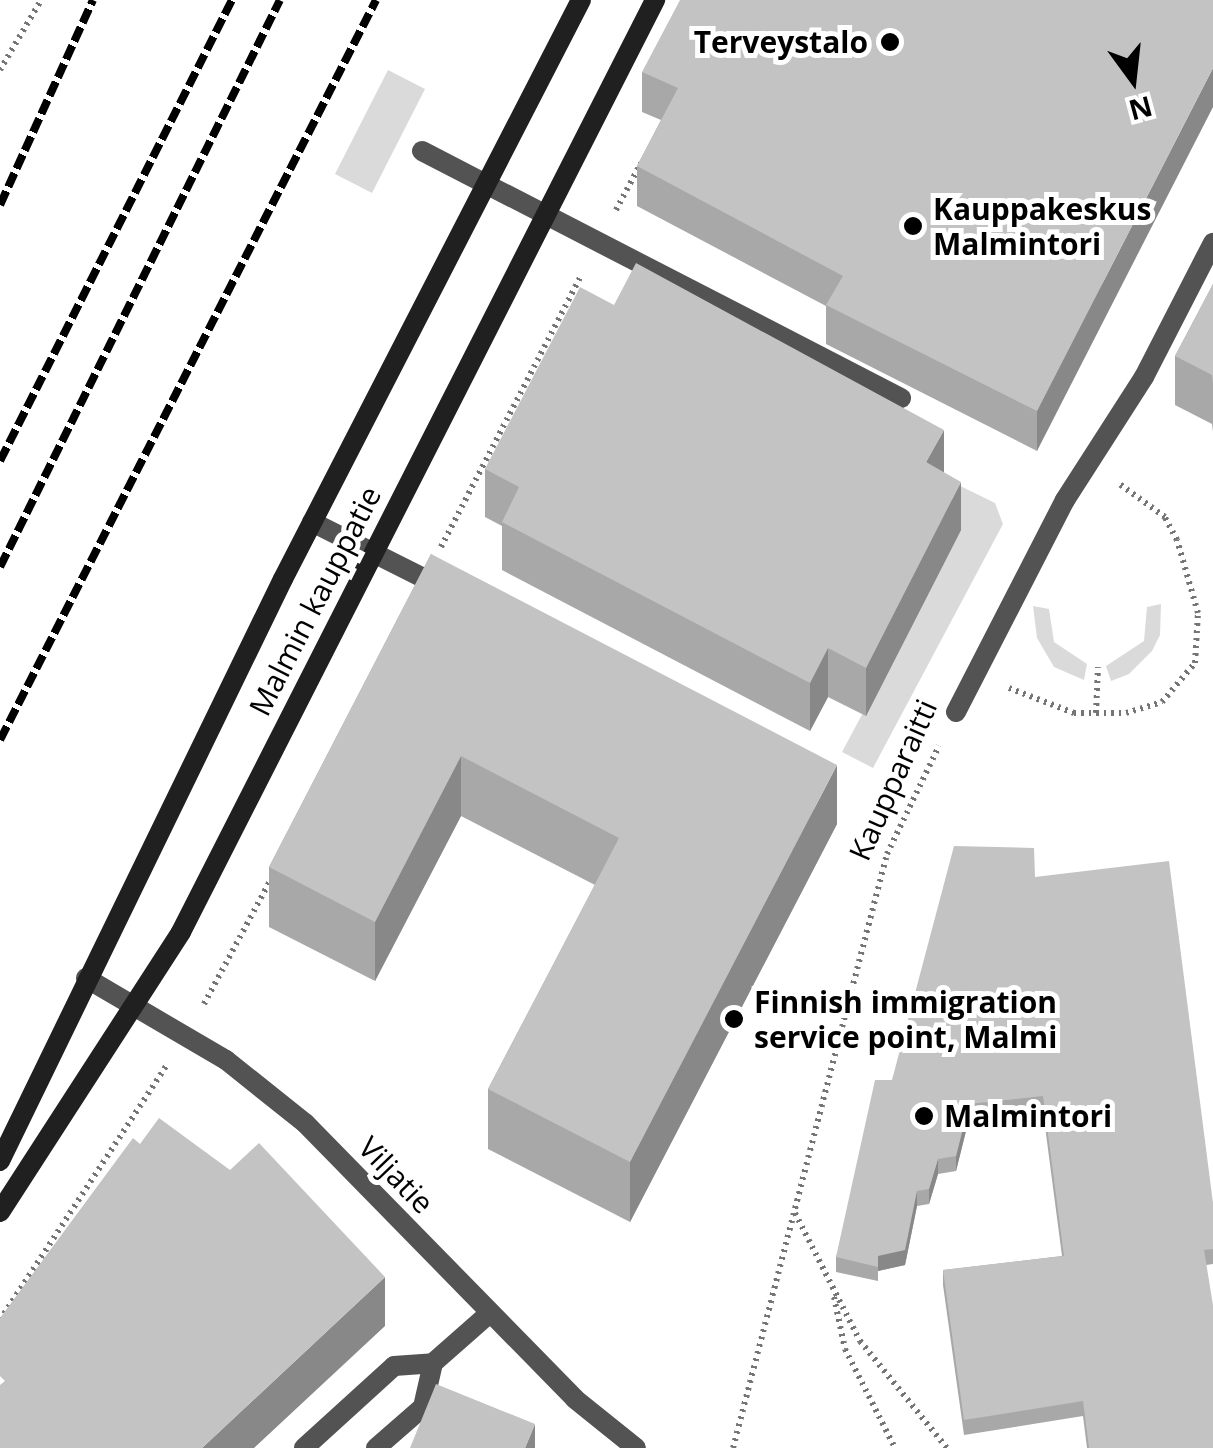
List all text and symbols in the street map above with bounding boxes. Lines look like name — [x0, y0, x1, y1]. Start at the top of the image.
place label: Terveystalo — [694, 24, 868, 60]
marker: Terveystalo — [877, 29, 903, 55]
north arrow — [1083, 30, 1183, 130]
text: N — [1125, 88, 1157, 130]
place label: Kauppakeskus Malmintori — [933, 191, 1151, 262]
marker: Kauppakeskus Malmintori — [902, 215, 924, 237]
street label: Malmin kauppatie — [242, 481, 388, 721]
street label: Kaupparaitti — [842, 694, 944, 866]
place label: Finnish immigration service point, Malmi — [754, 984, 1057, 1054]
marker: Finnish immigration service point, Malmi — [723, 1008, 745, 1030]
place label: Malmintori — [944, 1098, 1112, 1134]
marker: Malmintori — [913, 1105, 935, 1127]
street label: Viljatie — [351, 1129, 441, 1221]

